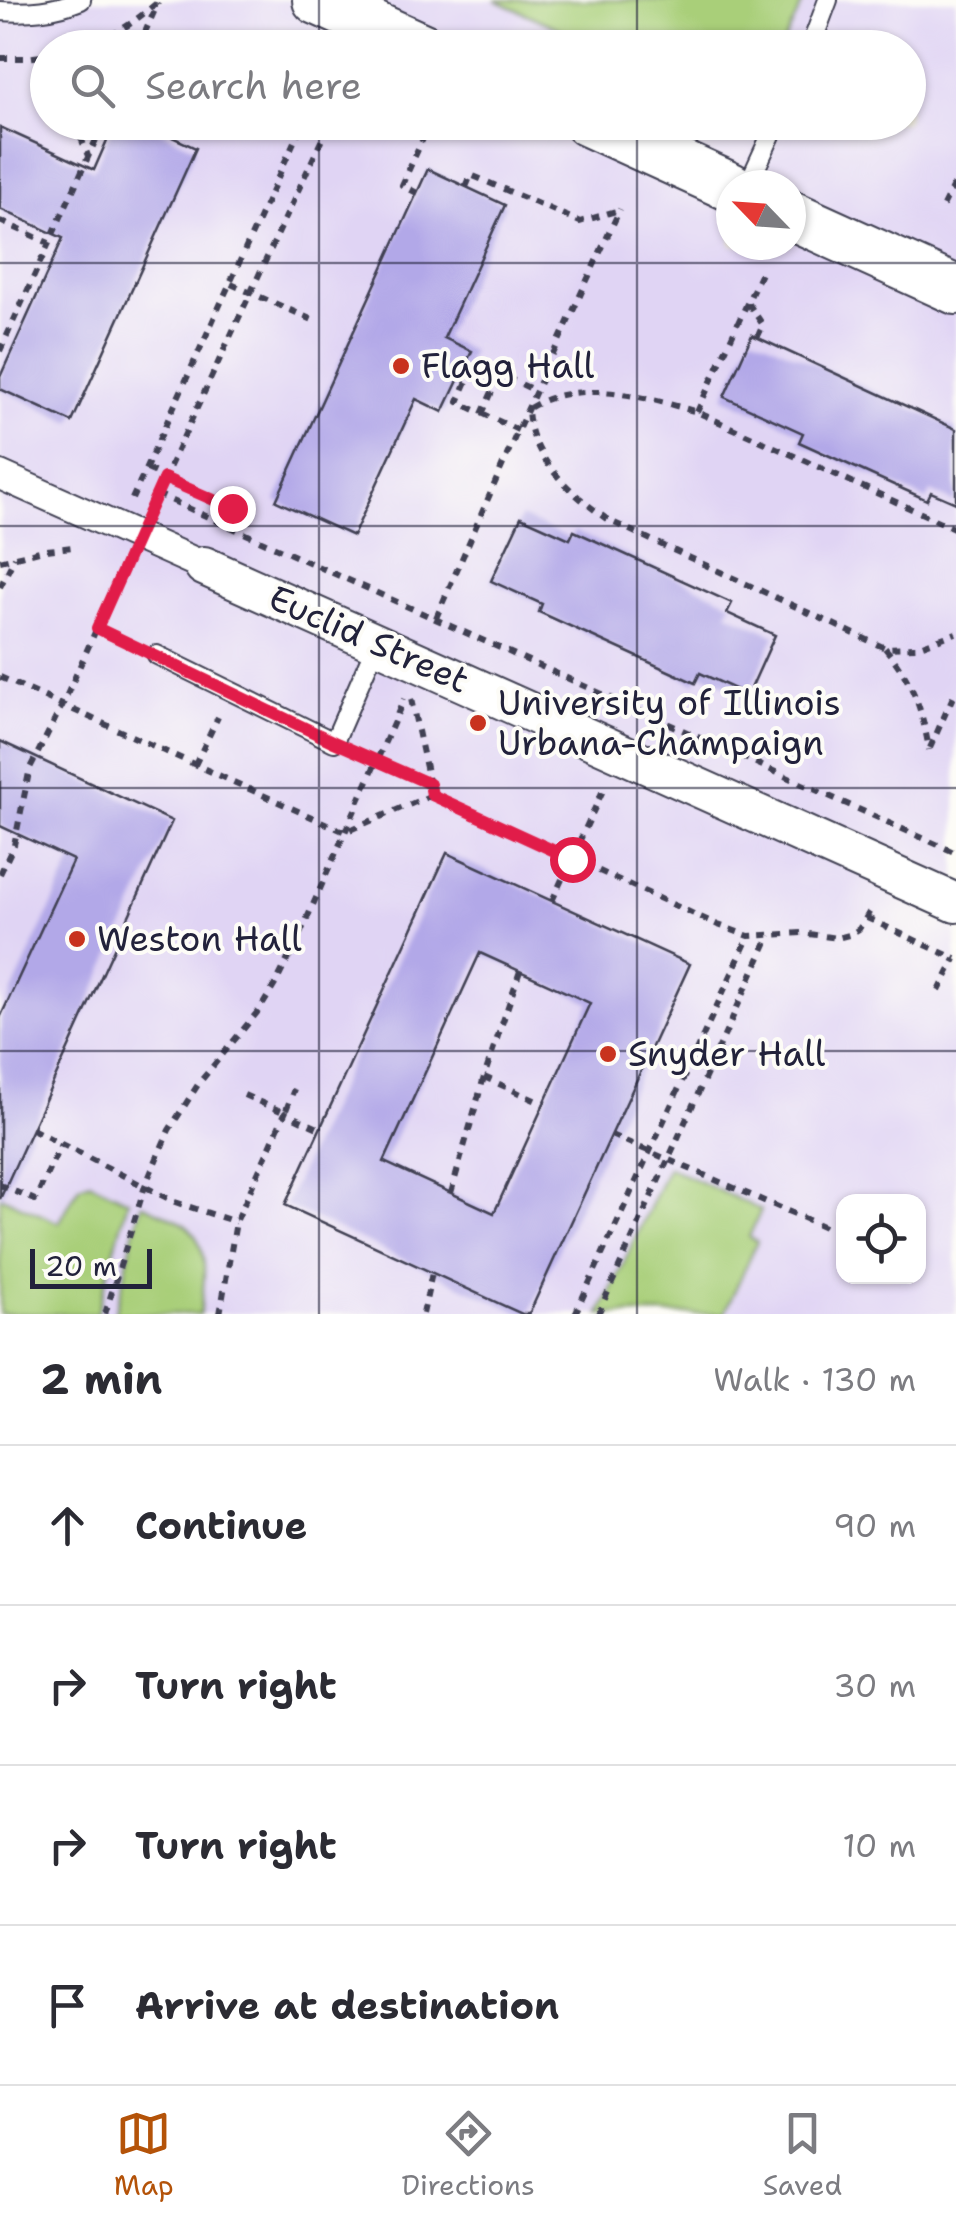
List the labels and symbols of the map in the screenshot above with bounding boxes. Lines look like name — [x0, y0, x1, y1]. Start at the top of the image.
north arrow — [716, 170, 806, 260]
place label: Flagg Hall — [421, 342, 595, 389]
marker: Flagg Hall — [390, 355, 412, 377]
route end — [210, 486, 256, 532]
street label: Euclid Street — [262, 574, 477, 704]
place label: University of Illinois Urbana-Champaign — [498, 679, 841, 766]
marker: University of Illinois Urbana-Champaign — [467, 712, 489, 734]
route start — [550, 837, 596, 883]
place label: Weston Hall — [97, 915, 302, 962]
marker: Weston Hall — [66, 928, 88, 950]
place label: Snyder Hall — [628, 1030, 826, 1077]
marker: Snyder Hall — [597, 1043, 619, 1065]
scale bar — [30, 1244, 152, 1288]

